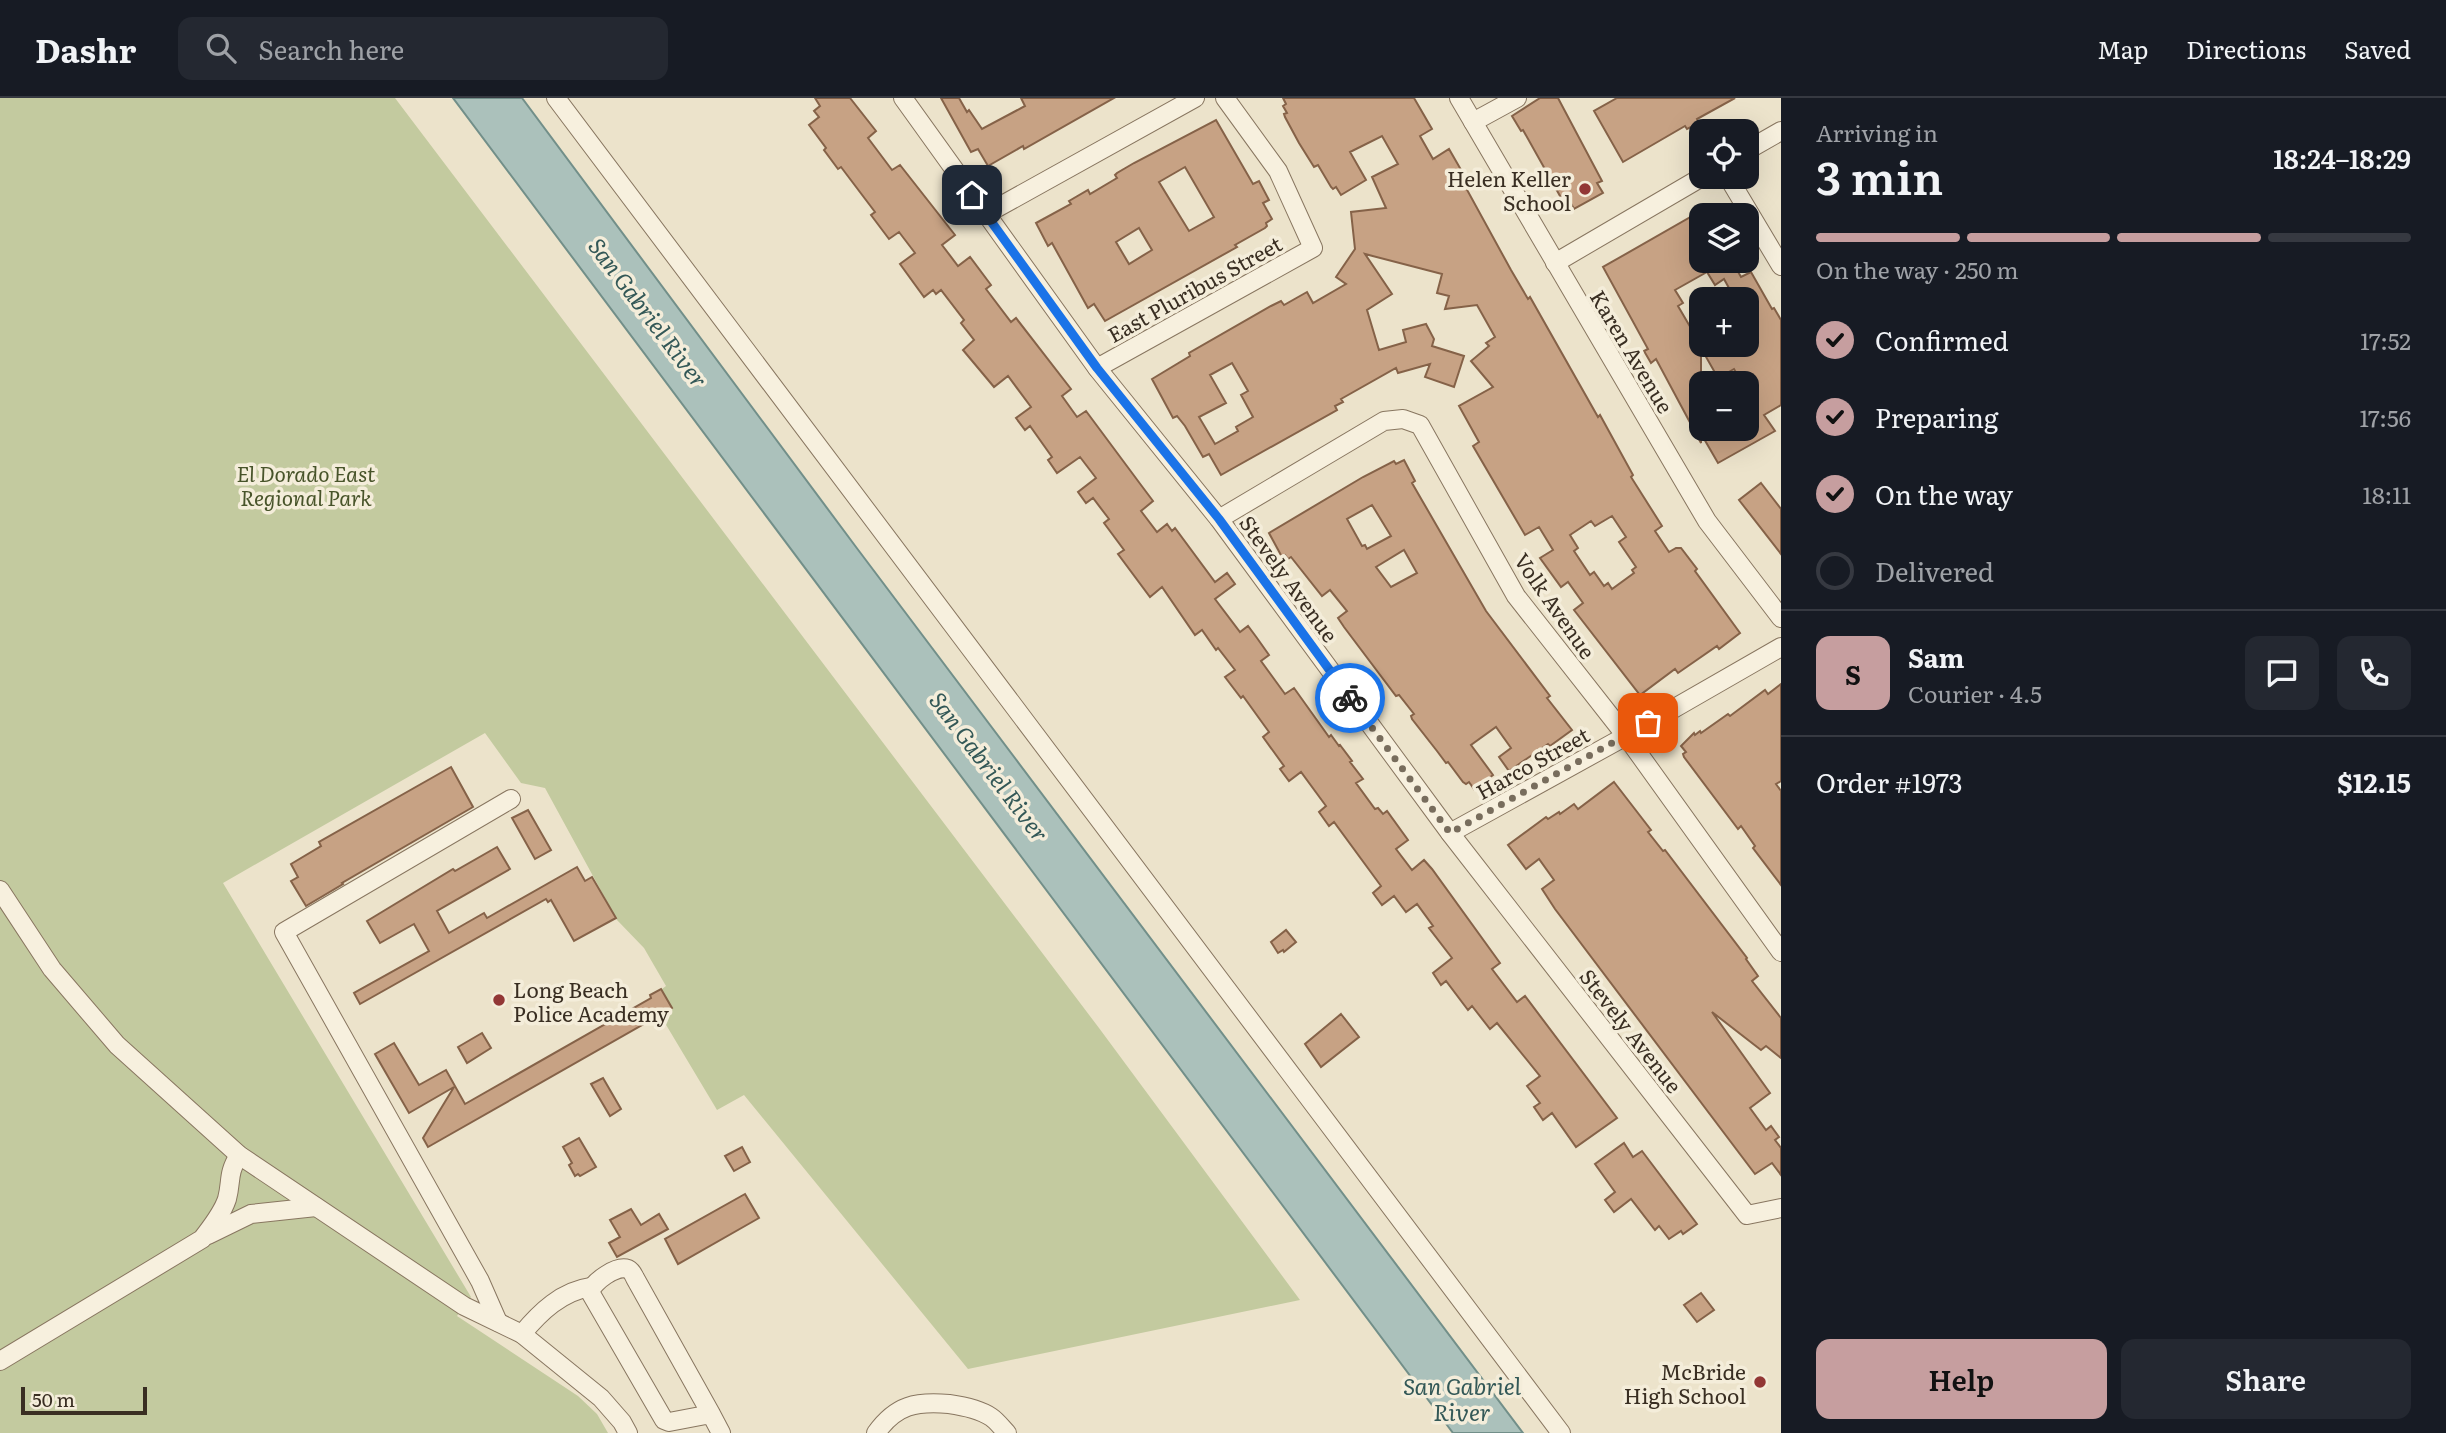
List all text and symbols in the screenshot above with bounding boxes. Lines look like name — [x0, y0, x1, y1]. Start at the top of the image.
search box — [178, 17, 668, 80]
text: Dashr — [35, 24, 136, 73]
icon: search — [202, 29, 240, 67]
text: Search here — [258, 29, 404, 68]
text: Map — [2097, 31, 2148, 66]
text: Directions — [2186, 31, 2306, 66]
text: Saved — [2344, 31, 2411, 66]
text: Arriving in — [1816, 115, 1938, 149]
map controls — [1689, 119, 1759, 441]
button: locate — [1689, 119, 1759, 189]
text: 18:24–18:29 — [2273, 138, 2411, 177]
text: 3 min — [1816, 141, 1943, 209]
place label: Helen Keller School — [1447, 162, 1571, 217]
pin — [942, 165, 1002, 225]
icon: home — [953, 176, 991, 214]
marker: Helen Keller School — [1577, 181, 1593, 197]
button: layers — [1689, 203, 1759, 273]
street label: East Pluribus Street — [1101, 227, 1287, 349]
water label: San Gabriel River — [581, 230, 717, 394]
text: On the way · 250 m — [1816, 252, 2019, 286]
street label: Karen Avenue — [1584, 283, 1682, 419]
button: + — [1689, 287, 1759, 357]
text: Confirmed — [1875, 320, 2009, 359]
icon: check — [1816, 321, 1854, 359]
text: 17:52 — [2360, 323, 2411, 357]
button: − — [1689, 371, 1759, 441]
text: Preparing — [1875, 397, 1998, 436]
icon: check — [1816, 398, 1854, 436]
text: 17:56 — [2359, 400, 2411, 434]
park label: El Dorado East Regional Park — [237, 457, 376, 512]
text: On the way — [1875, 474, 2013, 513]
icon: check — [1816, 475, 1854, 513]
text: 18:11 — [2363, 477, 2411, 511]
street label: Stevely Avenue — [1233, 508, 1347, 648]
street label: Volk Avenue — [1508, 546, 1604, 664]
text: Delivered — [1875, 551, 1994, 590]
button: chat — [2245, 636, 2319, 710]
button: phone — [2337, 636, 2411, 710]
text: Sam — [1908, 637, 1964, 676]
text: S — [1845, 654, 1861, 693]
courier — [1315, 663, 1385, 733]
text: Courier · 4.5 — [1908, 676, 2042, 710]
icon: bike — [1331, 679, 1369, 717]
water label: San Gabriel River — [922, 684, 1058, 848]
pin — [1618, 693, 1678, 753]
icon: bag — [1629, 704, 1667, 742]
street label: Harco Street — [1470, 718, 1595, 806]
text: Order #1973 — [1816, 762, 1963, 801]
text: $12.15 — [2337, 762, 2411, 801]
street label: Stevely Avenue — [1574, 961, 1691, 1099]
place label: Long Beach Police Academy — [513, 973, 670, 1028]
marker: Long Beach Police Academy — [491, 992, 507, 1008]
button: Help — [1816, 1339, 2107, 1419]
button: Share — [2121, 1339, 2411, 1419]
place label: McBride High School — [1624, 1355, 1746, 1410]
water label: San Gabriel River — [1403, 1368, 1521, 1428]
marker: McBride High School — [1752, 1374, 1768, 1390]
scale bar — [21, 1384, 147, 1416]
text: 50 m — [32, 1385, 75, 1413]

